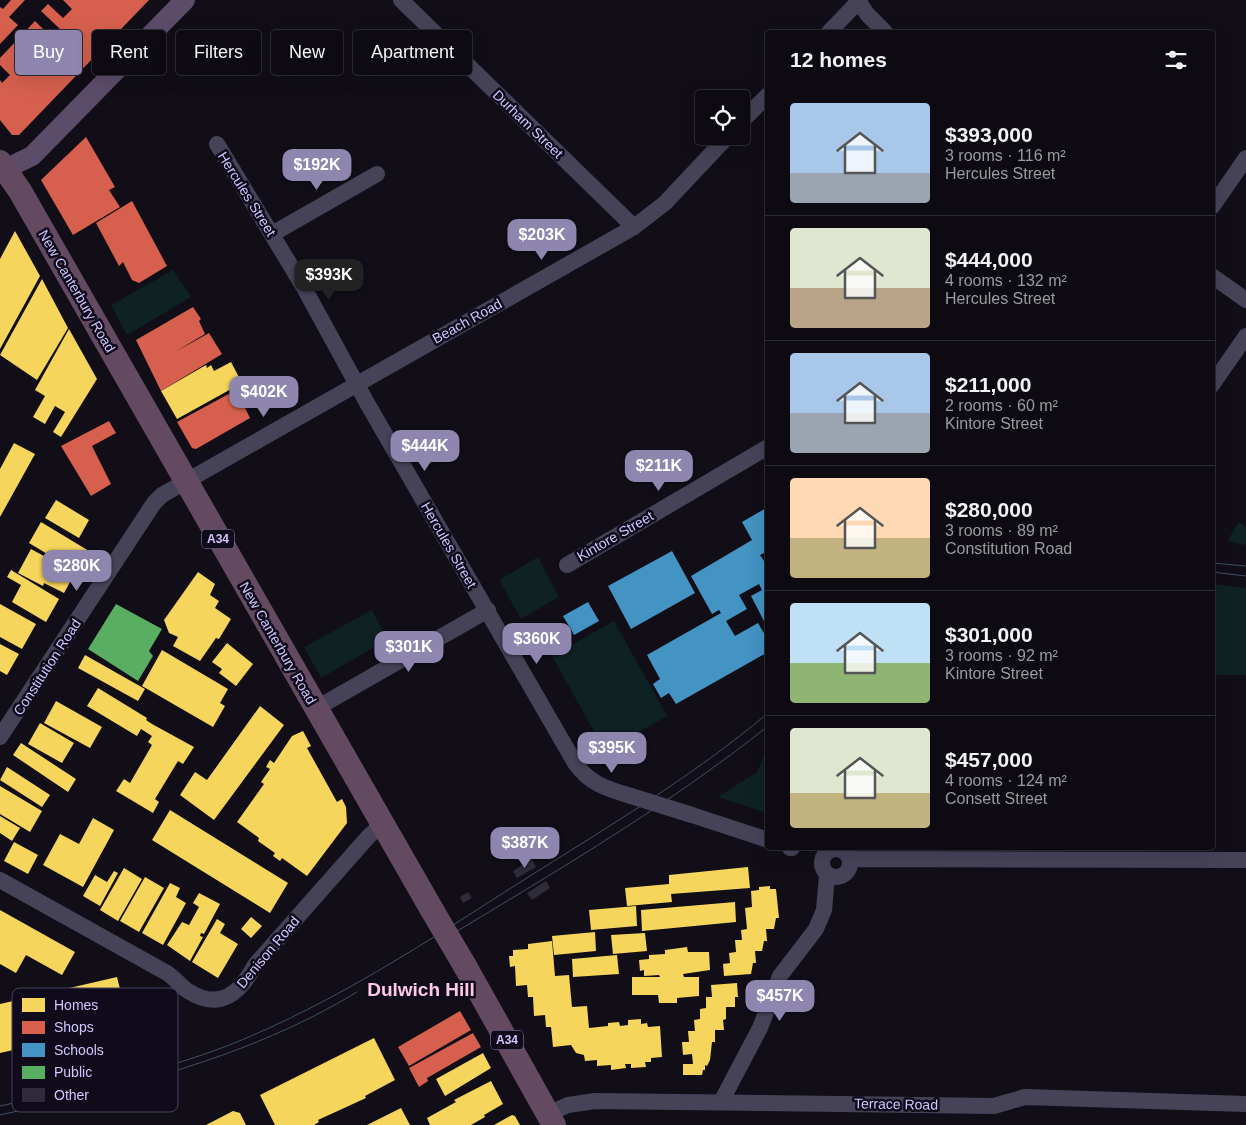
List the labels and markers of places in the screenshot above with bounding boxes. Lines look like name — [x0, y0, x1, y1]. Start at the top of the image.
pin: $192K — [282, 148, 352, 191]
pin: $203K — [507, 218, 577, 261]
pin: $393K — [294, 258, 364, 301]
pin: $402K — [229, 376, 299, 418]
pin: $444K — [390, 430, 460, 472]
pin: $211K — [624, 450, 694, 492]
pin: $280K — [42, 550, 112, 592]
pin: $360K — [502, 622, 572, 665]
pin: $301K — [374, 630, 444, 673]
pin: $395K — [577, 732, 647, 774]
pin: $387K — [490, 826, 560, 869]
pin: $457K — [745, 980, 815, 1022]

